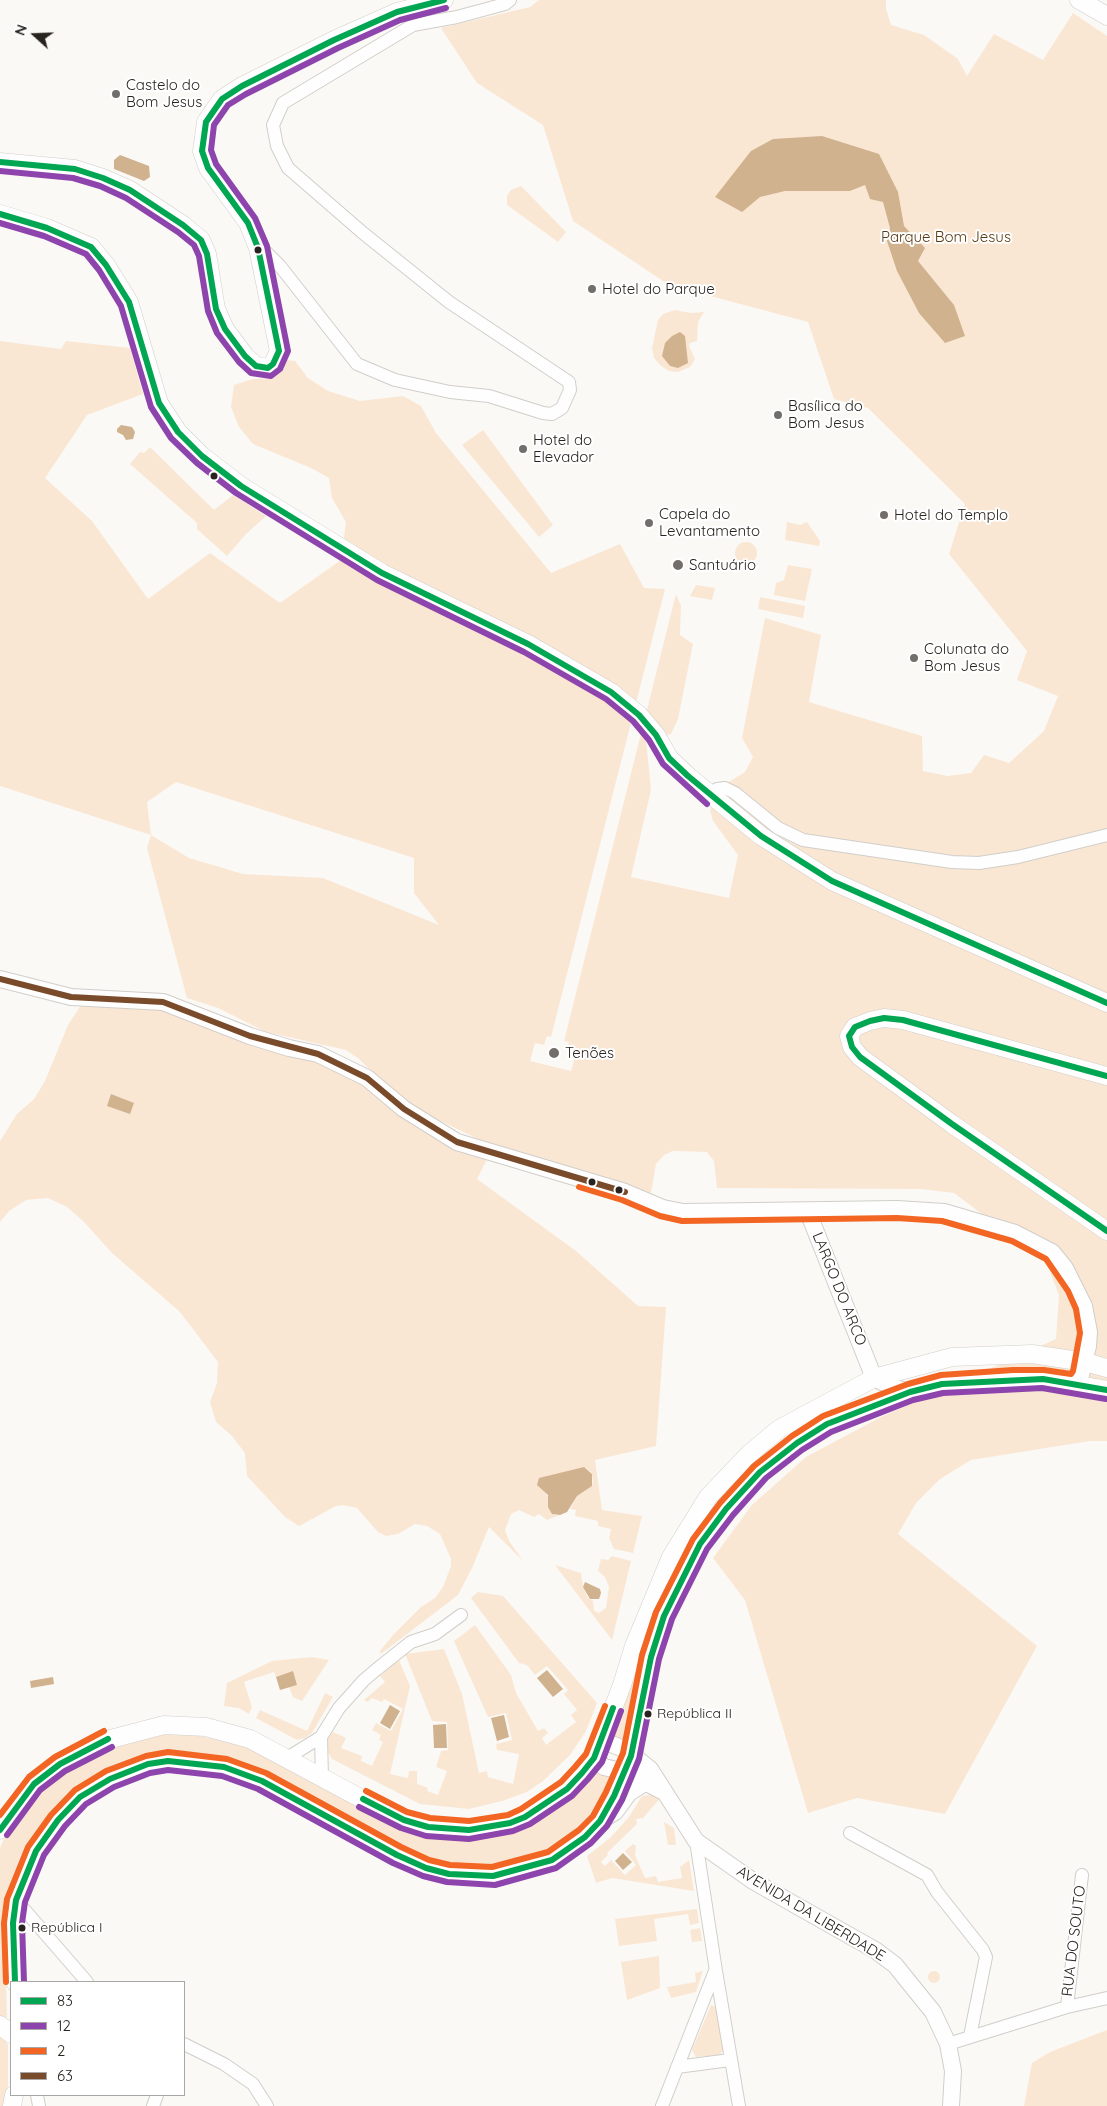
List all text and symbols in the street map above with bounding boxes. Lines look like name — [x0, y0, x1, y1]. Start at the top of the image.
north arrow — [10, 10, 60, 60]
text: N — [11, 22, 31, 38]
place label: Castelo do Bom Jesus — [126, 76, 202, 111]
marker: Castelo do Bom Jesus — [110, 88, 122, 100]
park label: Parque Bom Jesus — [881, 228, 1011, 246]
unlabelled marker — [253, 245, 263, 255]
place label: Hotel do Parque — [602, 280, 715, 298]
marker: Hotel do Parque — [586, 283, 598, 295]
place label: Basílica do Bom Jesus — [788, 397, 864, 432]
marker: Basílica do Bom Jesus — [772, 409, 784, 421]
place label: Hotel do Elevador — [533, 431, 594, 466]
marker: Hotel do Elevador — [517, 443, 529, 455]
unlabelled marker — [209, 471, 219, 481]
place label: Capela do Levantamento — [659, 505, 760, 540]
place label: Hotel do Templo — [894, 506, 1008, 524]
marker: Hotel do Templo — [878, 509, 890, 521]
marker: Capela do Levantamento — [643, 517, 655, 529]
place label: Santuário — [689, 556, 756, 574]
marker: Santuário — [671, 558, 685, 572]
place label: Colunata do Bom Jesus — [924, 640, 1009, 675]
marker: Colunata do Bom Jesus — [908, 652, 920, 664]
place label: Tenões — [565, 1044, 614, 1062]
marker: Tenões — [547, 1046, 561, 1060]
unlabelled marker — [587, 1177, 597, 1187]
unlabelled marker — [614, 1185, 624, 1195]
street label: LARGO DO ARCO — [808, 1230, 870, 1348]
place label: República II — [657, 1706, 732, 1722]
marker: República II — [643, 1709, 653, 1719]
street label: AVENIDA DA LIBERDADE — [733, 1862, 889, 1966]
street label: RUA DO SOUTO — [1058, 1885, 1090, 1997]
place label: República I — [31, 1920, 102, 1936]
marker: República I — [17, 1923, 27, 1933]
legend — [10, 1981, 185, 2096]
text: 83 — [57, 1991, 73, 2010]
text: 12 — [57, 2016, 71, 2035]
text: 2 — [57, 2041, 65, 2060]
text: 63 — [57, 2066, 73, 2085]

